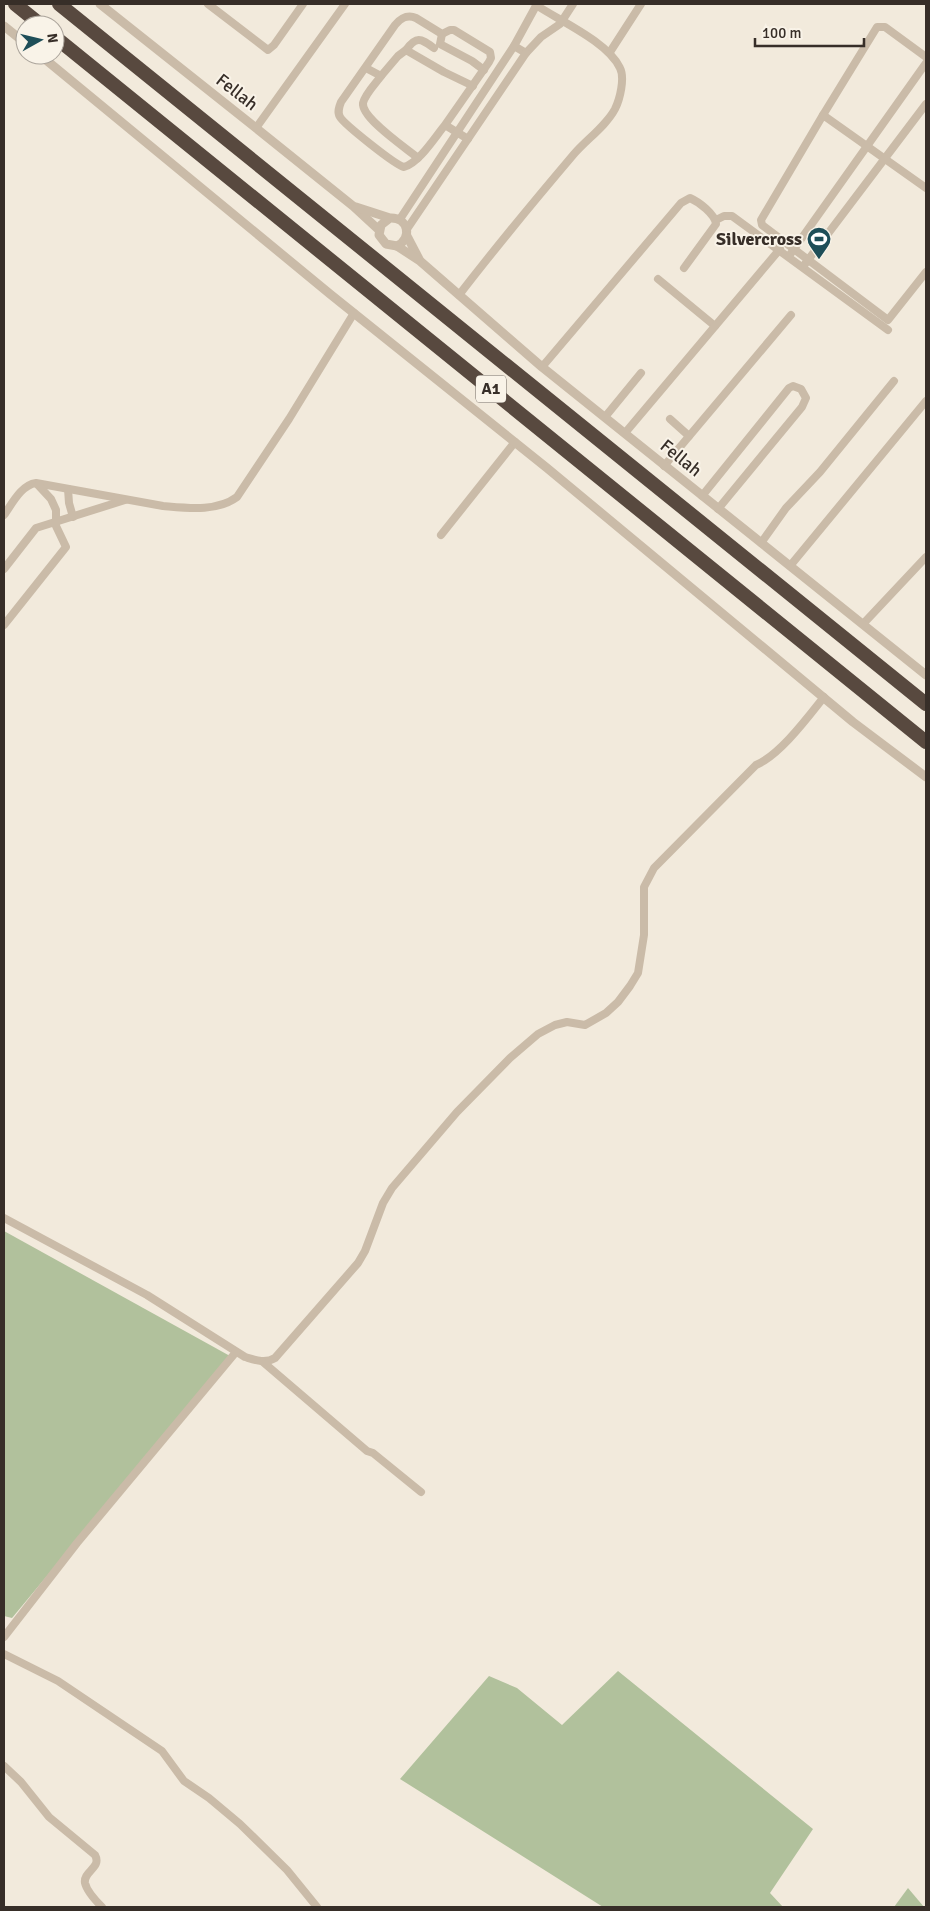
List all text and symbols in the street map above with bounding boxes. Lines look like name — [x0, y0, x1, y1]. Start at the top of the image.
north arrow — [15, 15, 65, 65]
scale bar — [755, 15, 864, 47]
text: 100 m — [762, 24, 802, 42]
text: N — [43, 32, 61, 44]
street label: Fellah — [212, 69, 262, 115]
sports icon: Silvercross — [806, 226, 832, 260]
place label: Silvercross — [716, 228, 802, 250]
road number: A1 — [476, 376, 506, 402]
street label: Fellah — [656, 435, 706, 481]

